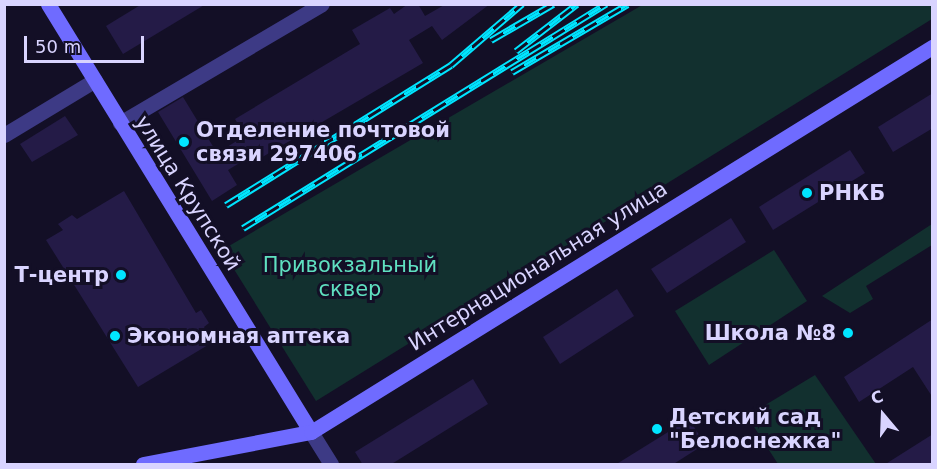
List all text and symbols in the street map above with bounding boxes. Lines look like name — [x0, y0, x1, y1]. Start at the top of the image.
scale bar — [27, 24, 147, 62]
text: 50 m — [35, 36, 81, 57]
street label: улица Крупской — [130, 111, 246, 275]
place label: Отделение почтовой связи 297406 — [196, 117, 450, 167]
marker: Отделение почтовой связи 297406 — [177, 135, 191, 149]
street label: Интернациональная улица — [404, 176, 672, 356]
place label: РНКБ — [819, 180, 885, 206]
marker: РНКБ — [800, 186, 814, 200]
park label: Привокзальный сквер — [263, 252, 437, 302]
place label: Т-центр — [14, 262, 109, 288]
marker: Т-центр — [114, 268, 128, 282]
place label: Школа №8 — [705, 320, 836, 346]
place label: Экономная аптека — [127, 323, 350, 349]
marker: Школа №8 — [841, 326, 855, 340]
marker: Экономная аптека — [108, 329, 122, 343]
north arrow — [853, 385, 913, 445]
text: С — [868, 387, 886, 408]
place label: Детский сад "Белоснежка" — [669, 404, 841, 454]
marker: Детский сад "Белоснежка" — [650, 422, 664, 436]

